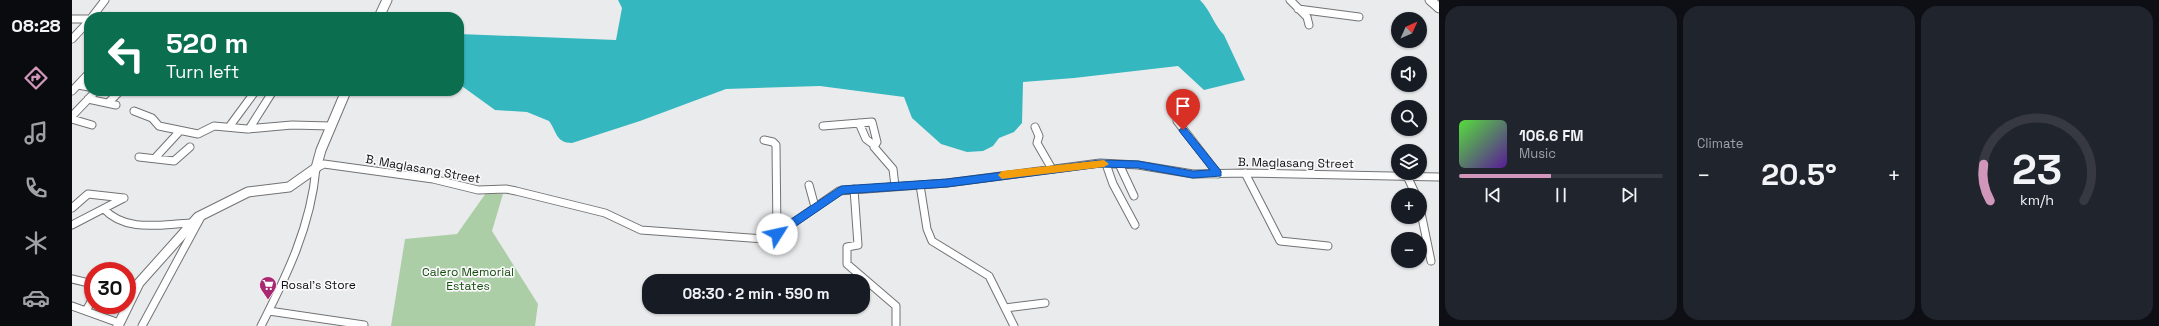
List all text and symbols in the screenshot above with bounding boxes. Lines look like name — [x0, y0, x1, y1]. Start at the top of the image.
north arrow — [1391, 12, 1427, 48]
map controls — [1391, 12, 1427, 268]
text: 08:28 — [11, 14, 61, 37]
text: 520 m — [166, 25, 248, 61]
icon: left — [100, 28, 152, 80]
button: sound — [1391, 56, 1427, 92]
text: Turn left — [166, 60, 239, 83]
icon: directions — [22, 64, 50, 92]
pin — [1166, 89, 1200, 130]
icon: arrive — [1172, 95, 1194, 117]
button: search — [1391, 100, 1427, 136]
icon: music — [22, 119, 50, 147]
text: 106.6 FM — [1519, 126, 1583, 145]
text: Climate — [1697, 135, 1743, 152]
text: 23 — [2012, 143, 2062, 196]
button: layers — [1391, 144, 1427, 180]
text: Music — [1519, 145, 1556, 162]
street label: B. Maglasang Street — [364, 151, 482, 187]
street label: B. Maglasang Street — [1238, 154, 1354, 172]
text: 20.5° — [1761, 155, 1837, 194]
text: − — [1697, 161, 1711, 189]
text: + — [1887, 161, 1901, 189]
icon: phone — [22, 174, 50, 202]
icon: previous — [1482, 184, 1504, 206]
icon: pause — [1550, 184, 1572, 206]
icon: next — [1618, 184, 1640, 206]
button: + — [1391, 188, 1427, 224]
text: km/h — [2020, 191, 2054, 209]
position arrow — [756, 213, 798, 255]
icon: climate — [22, 229, 50, 257]
button: − — [1391, 232, 1427, 268]
speed limit sign: 30 — [84, 262, 136, 314]
park label: Calero Memorial Estates — [422, 264, 514, 294]
supermarket icon: Rosal's Store — [258, 275, 278, 300]
place label: Rosal's Store — [281, 277, 356, 293]
icon: car — [22, 284, 50, 312]
text: 08:30 · 2 min · 590 m — [682, 284, 830, 303]

